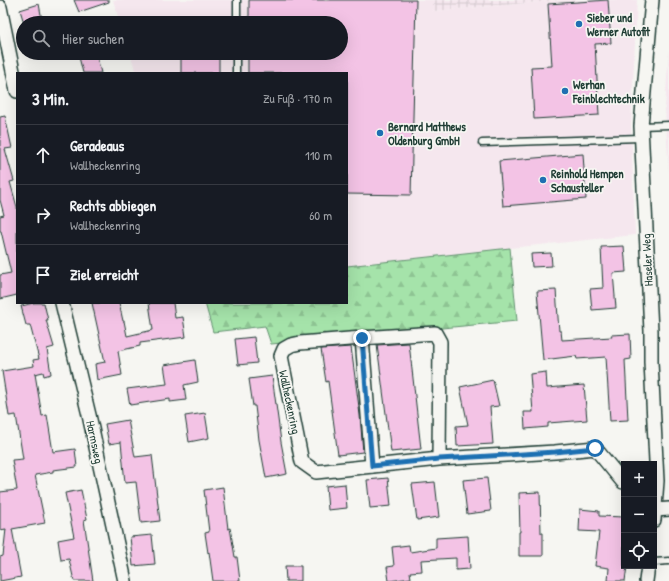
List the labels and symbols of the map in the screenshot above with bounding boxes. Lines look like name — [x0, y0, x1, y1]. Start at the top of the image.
place label: Sieber und Werner Autofit — [587, 9, 651, 40]
marker: Sieber und Werner Autofit — [574, 19, 584, 29]
place label: Werhan Feinblechtechnik — [572, 76, 645, 107]
marker: Werhan Feinblechtechnik — [560, 86, 570, 96]
place label: Bernard Matthews Oldenburg GmbH — [388, 118, 466, 150]
marker: Bernard Matthews Oldenburg GmbH — [375, 128, 385, 138]
place label: Reinhold Hempen Schausteller — [551, 165, 624, 196]
marker: Reinhold Hempen Schausteller — [538, 175, 548, 185]
street label: Haseler Weg — [637, 233, 657, 287]
route end — [353, 329, 371, 347]
street label: Wallheckenring — [275, 368, 305, 436]
street label: Harmsweg — [82, 419, 108, 465]
route start — [586, 439, 604, 457]

